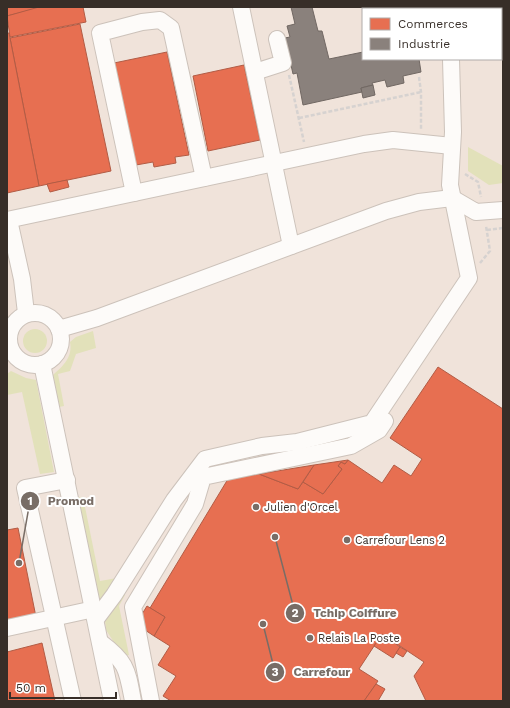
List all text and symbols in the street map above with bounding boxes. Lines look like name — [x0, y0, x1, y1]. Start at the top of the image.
legend — [362, 8, 502, 60]
text: Commerces — [398, 17, 468, 31]
text: Industrie — [398, 37, 450, 51]
callout: Promod — [20, 489, 102, 513]
text: 1 — [27, 494, 33, 508]
text: Promod — [48, 494, 94, 508]
place label: Julien d'Orcel — [264, 501, 339, 514]
marker: Julien d'Orcel — [251, 502, 261, 512]
place label: Carrefour Lens 2 — [355, 534, 445, 547]
marker: Carrefour Lens 2 — [342, 535, 352, 545]
callout: Tchip Coiffure — [285, 601, 405, 625]
text: 2 — [291, 606, 299, 620]
text: Tchip Coiffure — [313, 606, 397, 620]
place label: Relais La Poste — [318, 632, 400, 645]
marker: Relais La Poste — [305, 633, 315, 643]
callout: Carrefour — [265, 660, 358, 684]
text: 3 — [271, 665, 279, 679]
text: Carrefour — [294, 665, 351, 679]
scale bar — [10, 674, 116, 700]
text: 50 m — [16, 681, 46, 695]

